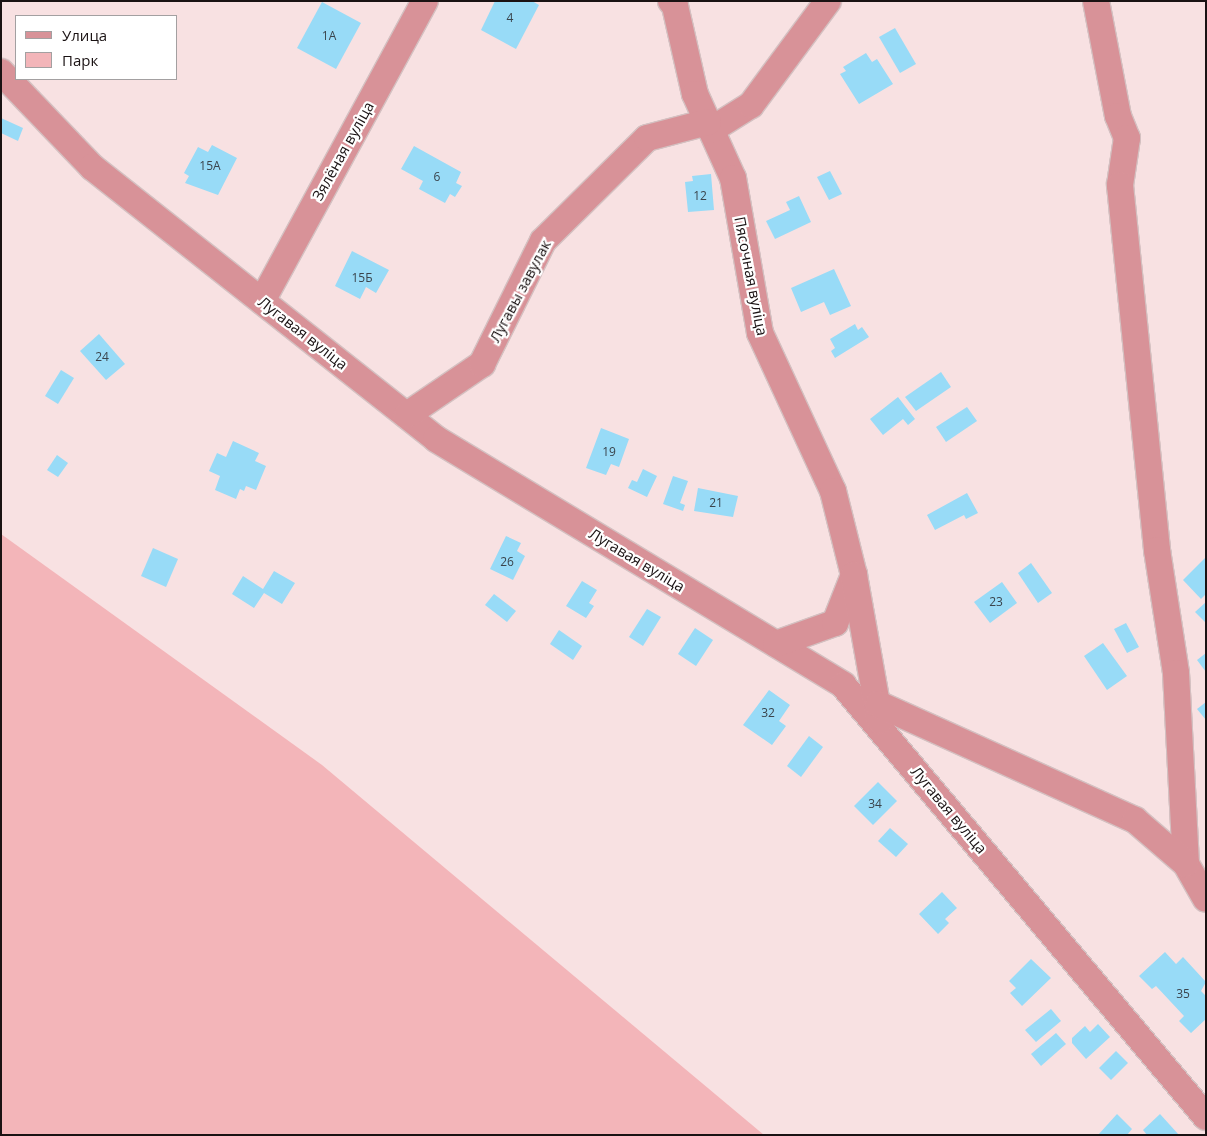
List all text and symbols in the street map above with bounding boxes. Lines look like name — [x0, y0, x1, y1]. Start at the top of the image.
house number: 4 — [507, 11, 513, 25]
legend — [15, 15, 178, 80]
text: Улица — [62, 25, 107, 45]
house number: 1А — [322, 29, 336, 43]
text: Парк — [62, 50, 98, 70]
street label: Зялёная вуліца — [308, 98, 378, 204]
house number: 15А — [199, 159, 221, 173]
house number: 6 — [434, 170, 440, 184]
house number: 12 — [693, 189, 707, 203]
street label: Пясочная вуліца — [731, 215, 771, 337]
street label: Лугавы завулак — [485, 237, 555, 345]
house number: 15Б — [351, 271, 373, 285]
street label: Лугавая вуліца — [255, 293, 351, 373]
house number: 24 — [95, 350, 109, 364]
house number: 19 — [602, 445, 616, 459]
house number: 21 — [709, 496, 723, 510]
street label: Лугавая вуліца — [586, 524, 688, 596]
house number: 26 — [500, 555, 514, 569]
house number: 23 — [989, 595, 1003, 609]
house number: 32 — [761, 706, 775, 720]
street label: Лугавая вуліца — [907, 763, 991, 857]
house number: 34 — [868, 797, 882, 811]
house number: 35 — [1176, 987, 1190, 1001]

